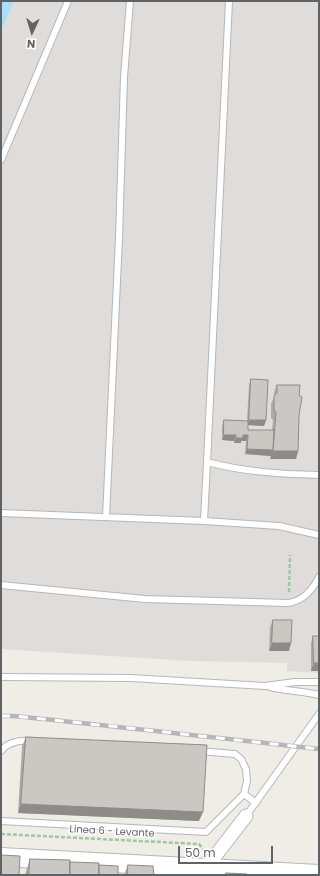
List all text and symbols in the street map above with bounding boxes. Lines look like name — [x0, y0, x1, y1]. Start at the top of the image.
north arrow — [12, 12, 52, 52]
text: N — [26, 36, 36, 52]
street label: Linea 6 - Levante — [69, 824, 155, 840]
scale bar — [180, 838, 275, 864]
text: 50 m — [185, 844, 216, 861]

